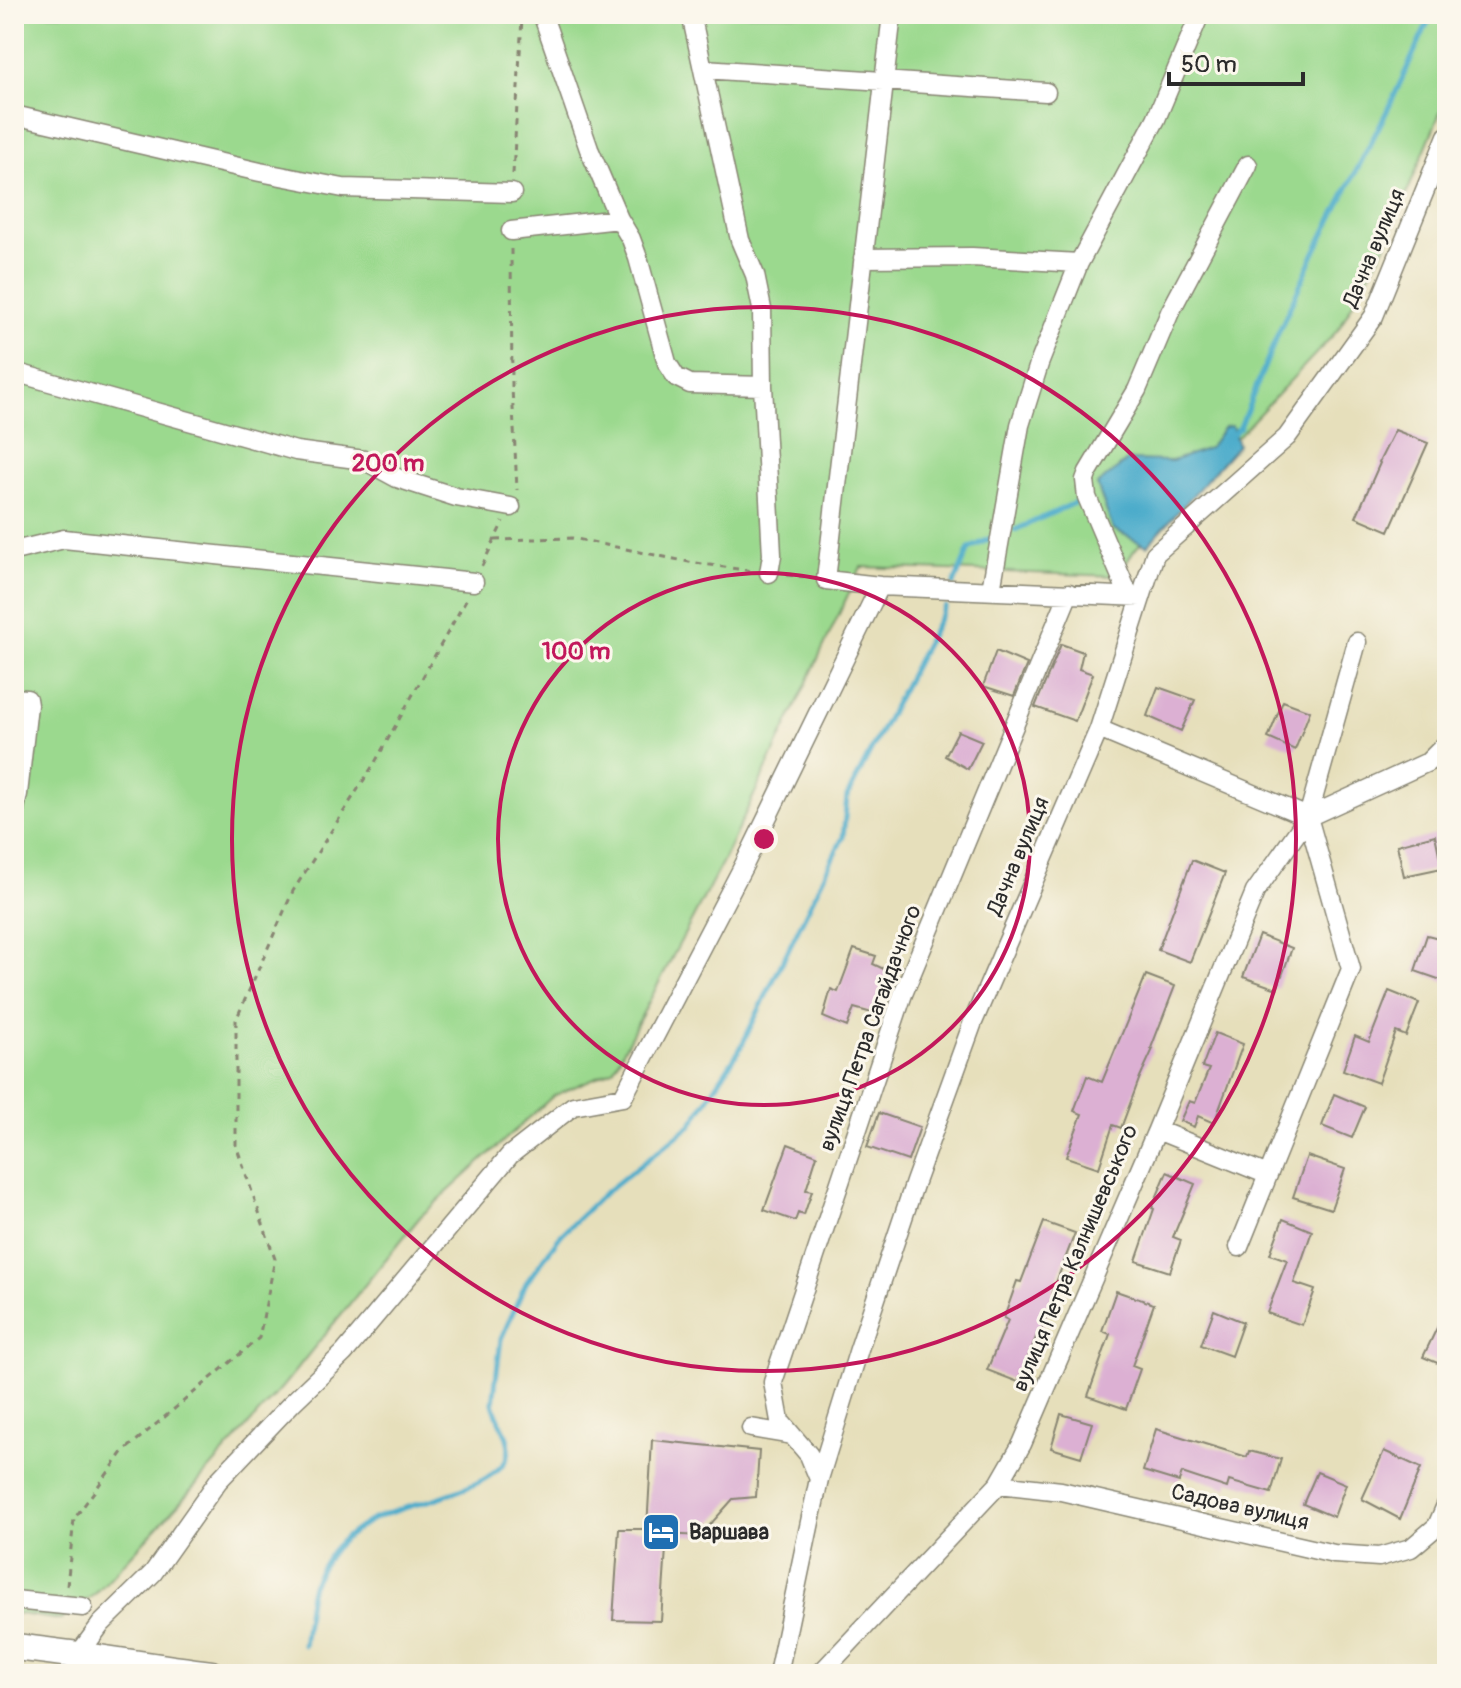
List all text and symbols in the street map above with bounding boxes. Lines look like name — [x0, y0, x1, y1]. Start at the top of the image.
scale bar — [1169, 36, 1303, 86]
text: 50 m — [1181, 50, 1237, 79]
street label: Дачна вулиця — [1336, 184, 1412, 312]
text: 200 m — [352, 449, 424, 478]
text: 100 m — [542, 637, 610, 666]
street label: Дачна вулиця — [980, 792, 1056, 920]
centre of rings — [750, 825, 778, 853]
street label: вулиця Петра Сагайдачного — [812, 901, 928, 1155]
street label: вулиця Петра Калнишевського — [1006, 1120, 1144, 1396]
street label: Садова вулиця — [1168, 1478, 1312, 1536]
hotel icon: Варшава — [640, 1511, 682, 1553]
place label: Варшава — [689, 1518, 769, 1546]

